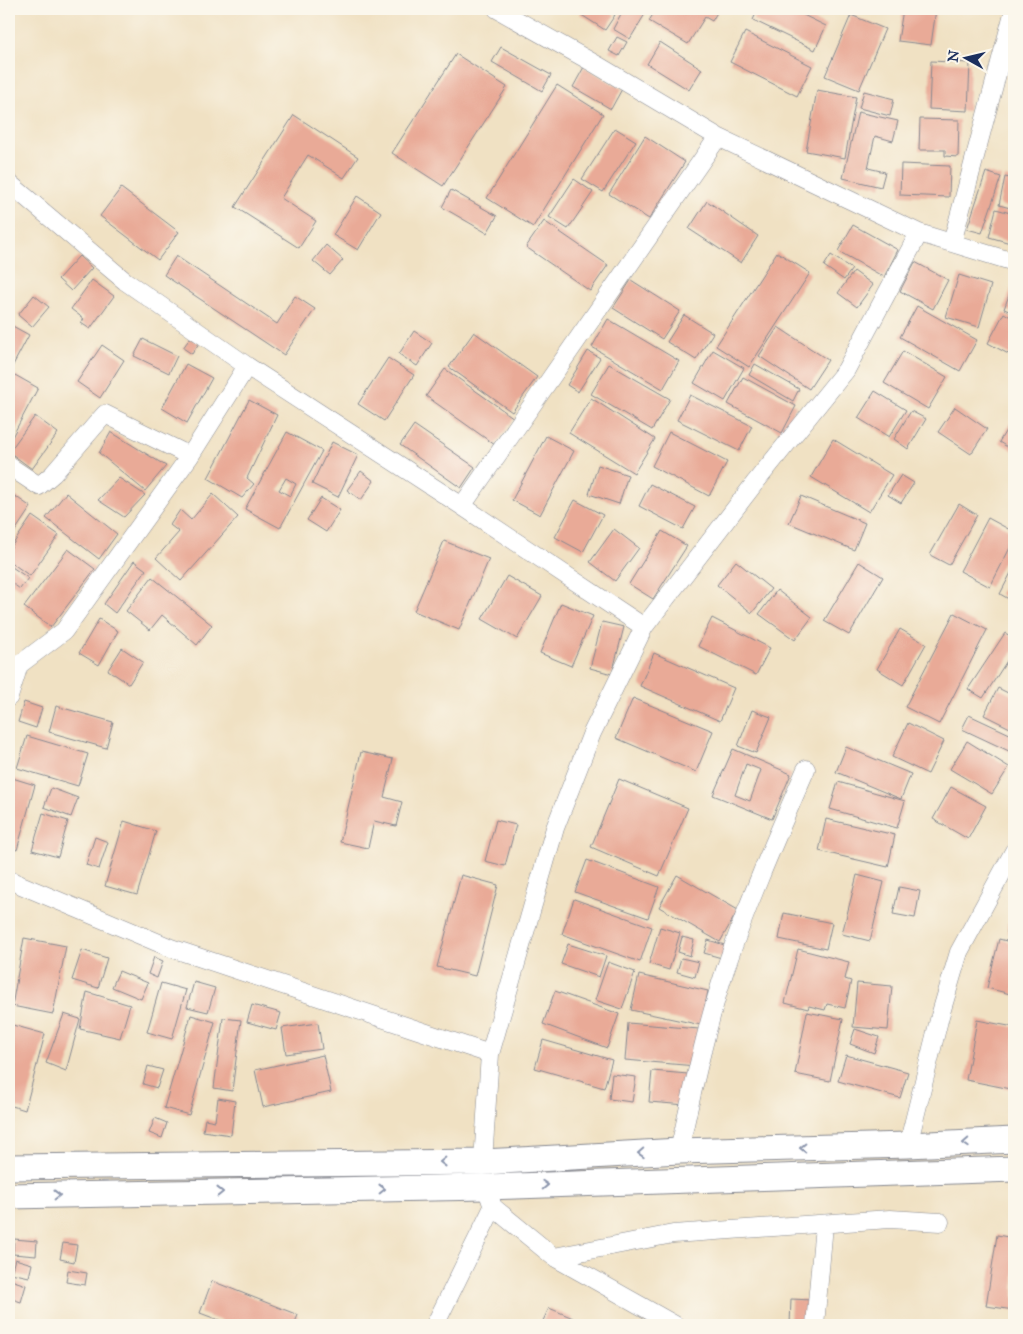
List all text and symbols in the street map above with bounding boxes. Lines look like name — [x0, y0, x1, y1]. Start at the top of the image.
north arrow — [940, 32, 990, 82]
text: N — [944, 49, 963, 63]
one-way arrow — [961, 1137, 969, 1148]
one-way arrow — [799, 1143, 806, 1153]
one-way arrow — [636, 1148, 644, 1159]
one-way arrow — [439, 1157, 447, 1167]
one-way arrow — [542, 1180, 549, 1190]
one-way arrow — [379, 1184, 387, 1194]
one-way arrow — [216, 1187, 224, 1197]
one-way arrow — [54, 1190, 62, 1200]

